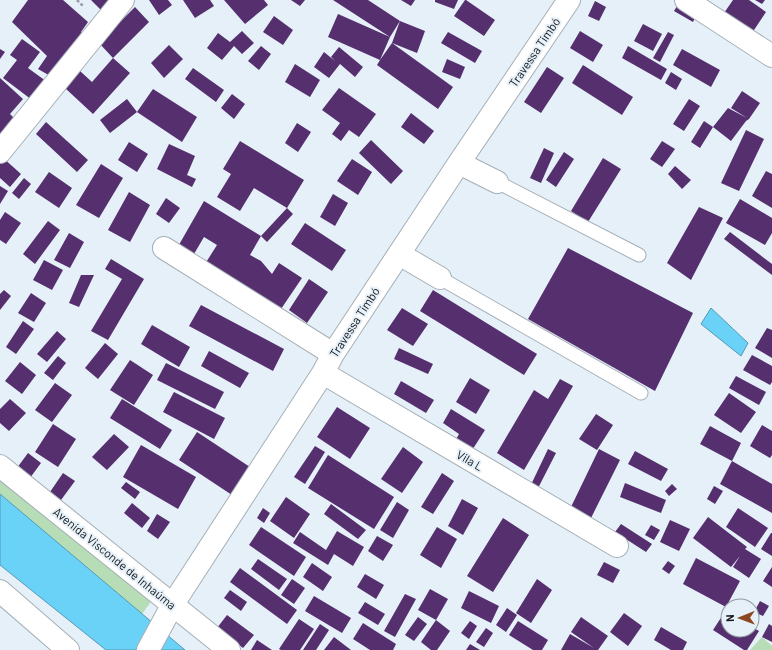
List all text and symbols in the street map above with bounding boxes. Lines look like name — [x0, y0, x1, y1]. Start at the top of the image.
street label: Travessa Timbó — [506, 15, 562, 89]
street label: Travessa Timbó — [326, 284, 382, 360]
street label: Vila L — [454, 447, 486, 473]
street label: Avenida Visconde de Inhaúma — [51, 504, 179, 612]
north arrow — [720, 598, 760, 638]
text: N — [723, 614, 736, 622]

